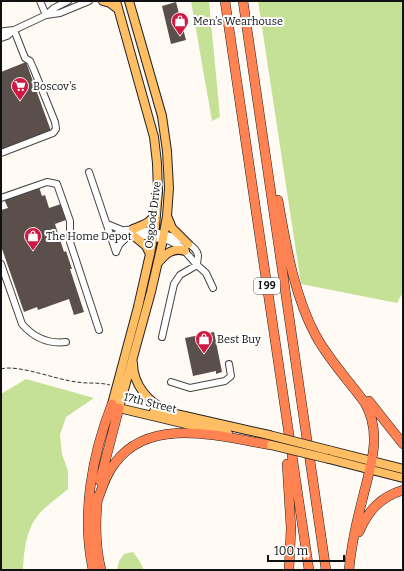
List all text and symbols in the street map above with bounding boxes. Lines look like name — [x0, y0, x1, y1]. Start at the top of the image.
shop icon: Men's Wearhouse — [170, 11, 190, 36]
place label: Men's Wearhouse — [193, 15, 283, 28]
supermarket icon: Boscov's — [10, 76, 30, 101]
place label: Boscov's — [33, 80, 76, 93]
street label: Osgood Drive — [142, 181, 164, 249]
shop icon: The Home Depot — [23, 226, 43, 251]
place label: The Home Depot — [46, 230, 132, 243]
road number: I 99 — [254, 278, 280, 294]
shop icon: Best Buy — [194, 329, 214, 354]
place label: Best Buy — [217, 333, 261, 346]
street label: 17th Street — [122, 390, 178, 416]
scale bar — [268, 537, 344, 563]
text: 100 m — [274, 544, 309, 558]

